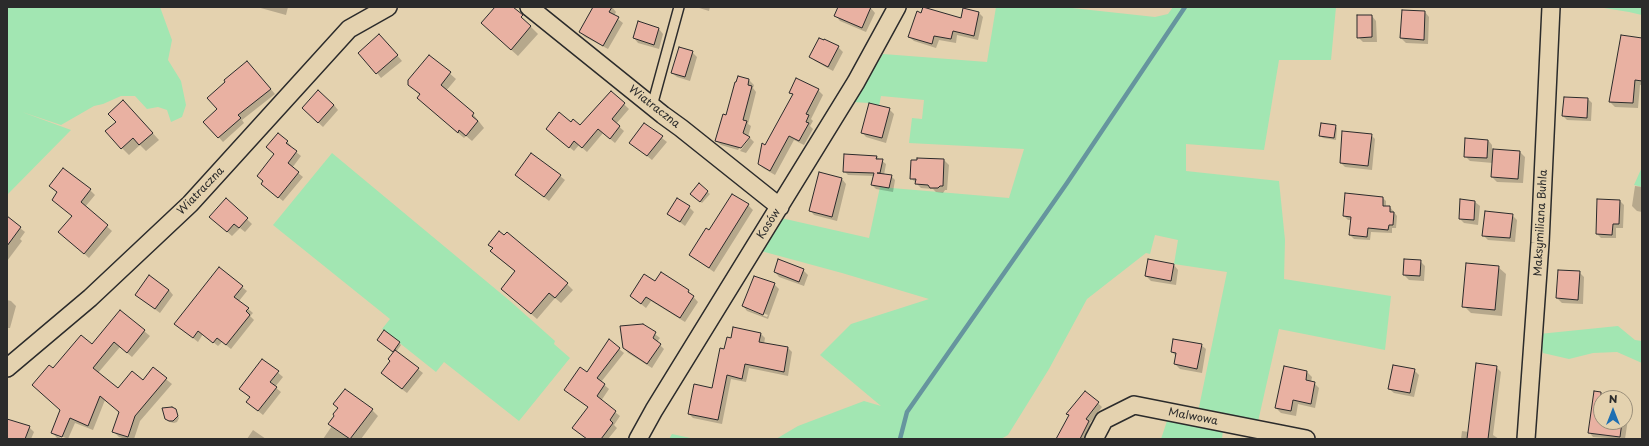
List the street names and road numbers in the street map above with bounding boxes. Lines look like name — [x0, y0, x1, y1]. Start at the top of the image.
street label: Wiatraczna — [626, 83, 682, 131]
street label: Wiatraczna — [175, 164, 227, 218]
street label: Maksymiliana Buhla — [1532, 169, 1550, 277]
street label: Kosów — [755, 206, 783, 242]
street label: Malwowa — [1167, 406, 1219, 428]

